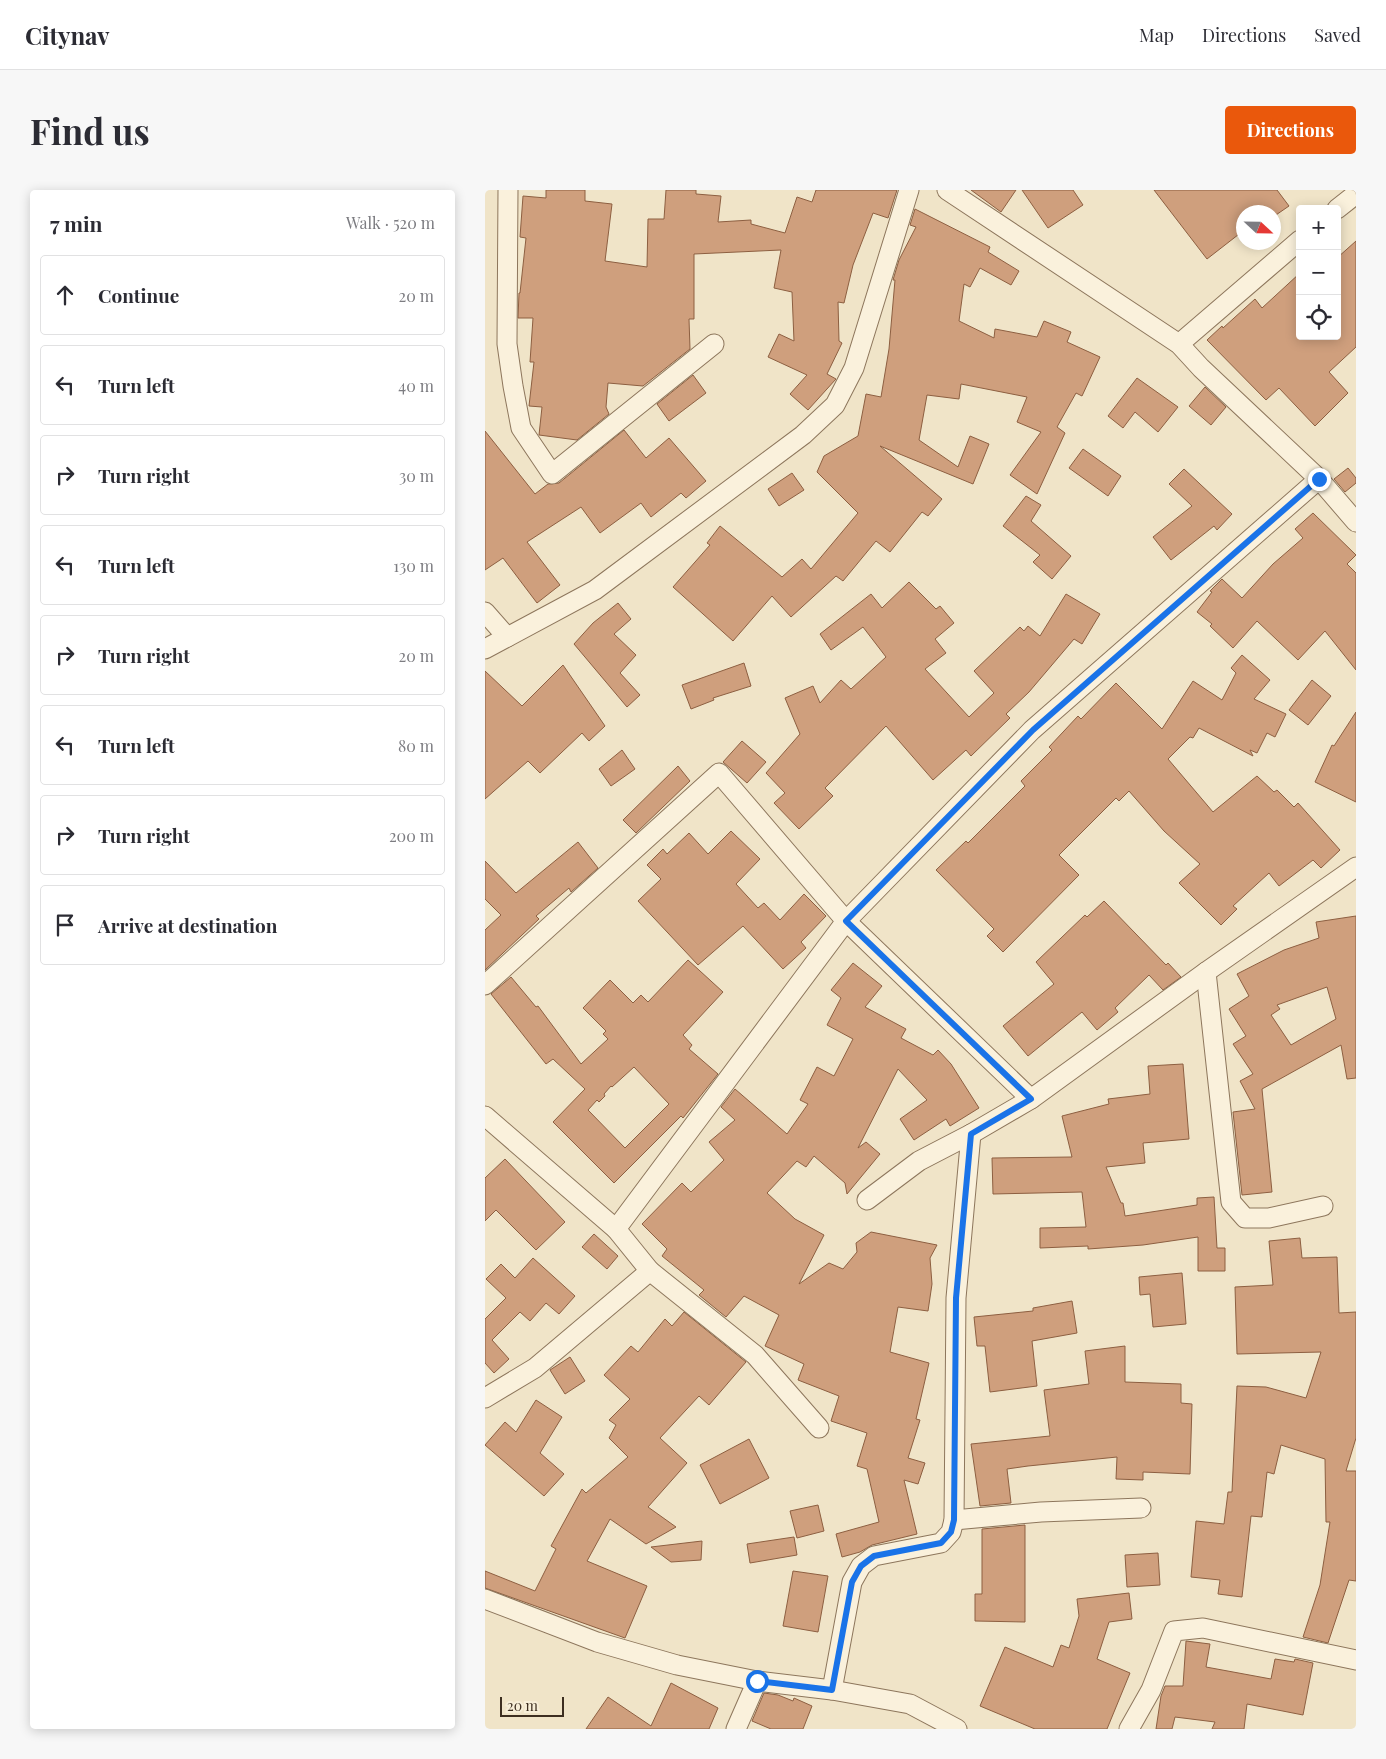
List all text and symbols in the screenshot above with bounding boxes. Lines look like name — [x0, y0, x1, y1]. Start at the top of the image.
text: Citynav — [25, 19, 110, 51]
text: Map — [1139, 23, 1174, 47]
text: Directions — [1202, 23, 1286, 47]
text: Saved — [1314, 23, 1361, 47]
button: Directions — [1225, 106, 1356, 154]
text: Find us — [30, 107, 150, 154]
north arrow — [1236, 205, 1281, 250]
map controls — [1296, 205, 1341, 340]
button: + — [1296, 205, 1341, 250]
text: 7 min — [50, 209, 103, 237]
text: Walk · 520 m — [346, 212, 435, 233]
button: − — [1296, 250, 1341, 295]
icon: ahead — [51, 281, 79, 309]
text: Continue — [98, 282, 179, 308]
text: 20 m — [399, 285, 434, 306]
button: locate — [1296, 295, 1341, 340]
icon: left — [51, 371, 79, 399]
text: Turn left — [98, 372, 175, 398]
text: 40 m — [398, 375, 434, 396]
icon: right — [51, 461, 79, 489]
text: Turn right — [98, 462, 190, 488]
text: 30 m — [399, 465, 434, 486]
route end — [1308, 468, 1331, 491]
icon: left — [51, 551, 79, 579]
text: Turn left — [98, 552, 175, 578]
text: 130 m — [393, 555, 434, 576]
icon: right — [51, 641, 79, 669]
text: Turn right — [98, 642, 190, 668]
text: 20 m — [399, 645, 434, 666]
icon: left — [51, 731, 79, 759]
text: Turn left — [98, 732, 175, 758]
text: 80 m — [398, 735, 434, 756]
icon: right — [51, 821, 79, 849]
text: Turn right — [98, 822, 190, 848]
text: 200 m — [389, 825, 434, 846]
icon: arrive — [51, 911, 79, 939]
text: Arrive at destination — [98, 912, 278, 938]
route start — [746, 1670, 769, 1693]
scale bar — [500, 1694, 564, 1717]
text: 20 m — [507, 1696, 538, 1715]

